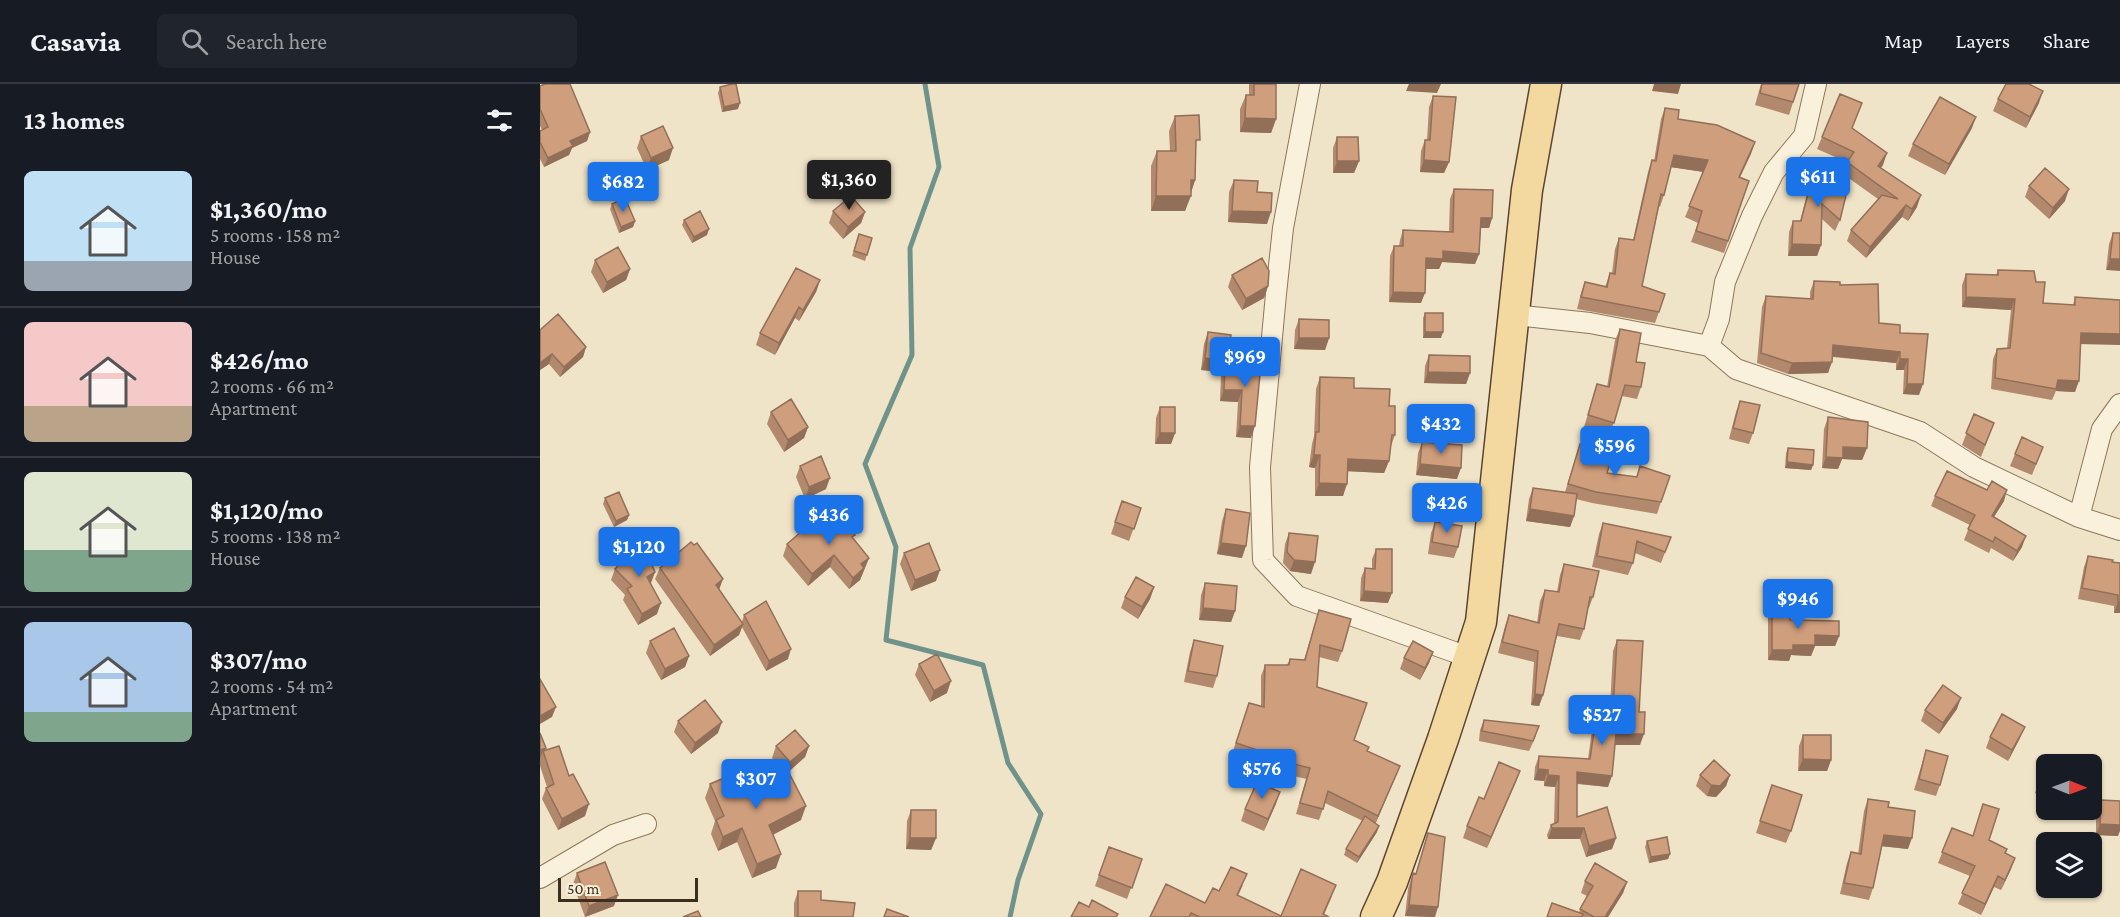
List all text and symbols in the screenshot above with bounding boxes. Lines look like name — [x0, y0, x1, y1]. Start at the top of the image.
search box — [157, 14, 577, 68]
icon: search — [178, 25, 211, 58]
text: Casavia — [30, 26, 121, 57]
text: Search here — [226, 29, 327, 54]
text: Map — [1884, 29, 1923, 53]
text: Layers — [1956, 29, 2010, 53]
text: Share — [2043, 29, 2090, 53]
icon: filters — [483, 104, 516, 137]
text: 13 homes — [24, 106, 125, 135]
pin: $611 — [1782, 157, 1854, 208]
pin: $1,360 — [800, 160, 898, 211]
pin: $682 — [587, 162, 659, 213]
text: $611 — [1800, 165, 1836, 187]
text: $1,360 — [821, 168, 877, 190]
text: $682 — [602, 170, 644, 192]
icon: home — [72, 195, 144, 267]
text: $1,360/mo — [210, 195, 327, 224]
text: 5 rooms · 158 m² — [210, 224, 340, 246]
text: House — [210, 246, 260, 268]
pin: $969 — [1209, 337, 1281, 388]
text: $969 — [1224, 345, 1266, 367]
icon: home — [72, 346, 144, 418]
text: $426/mo — [210, 346, 309, 375]
text: 2 rooms · 66 m² — [210, 375, 334, 397]
text: Apartment — [210, 397, 297, 419]
pin: $432 — [1405, 404, 1477, 455]
text: $432 — [1421, 412, 1461, 434]
pin: $596 — [1579, 426, 1651, 477]
text: $596 — [1594, 434, 1636, 456]
pin: $426 — [1411, 483, 1483, 534]
text: $426 — [1426, 491, 1468, 513]
pin: $436 — [793, 495, 865, 546]
icon: home — [72, 496, 144, 568]
text: $1,120/mo — [210, 496, 323, 525]
text: $436 — [808, 503, 850, 525]
text: 5 rooms · 138 m² — [210, 525, 340, 547]
pin: $1,120 — [590, 527, 688, 578]
text: $1,120 — [613, 535, 665, 557]
text: House — [210, 547, 260, 569]
pin: $946 — [1762, 579, 1834, 630]
text: $946 — [1777, 587, 1819, 609]
icon: home — [72, 646, 144, 718]
text: $307/mo — [210, 646, 307, 675]
text: 2 rooms · 54 m² — [210, 675, 333, 697]
pin: $527 — [1566, 695, 1638, 746]
text: Apartment — [210, 697, 297, 719]
text: $527 — [1583, 703, 1621, 725]
pin: $576 — [1226, 749, 1298, 800]
north arrow — [2036, 754, 2102, 820]
map controls — [2036, 754, 2102, 898]
text: $576 — [1242, 757, 1282, 779]
pin: $307 — [720, 759, 792, 810]
text: $307 — [735, 767, 777, 789]
button: layers — [2036, 832, 2102, 898]
scale bar — [558, 875, 698, 902]
text: 50 m — [567, 880, 599, 897]

